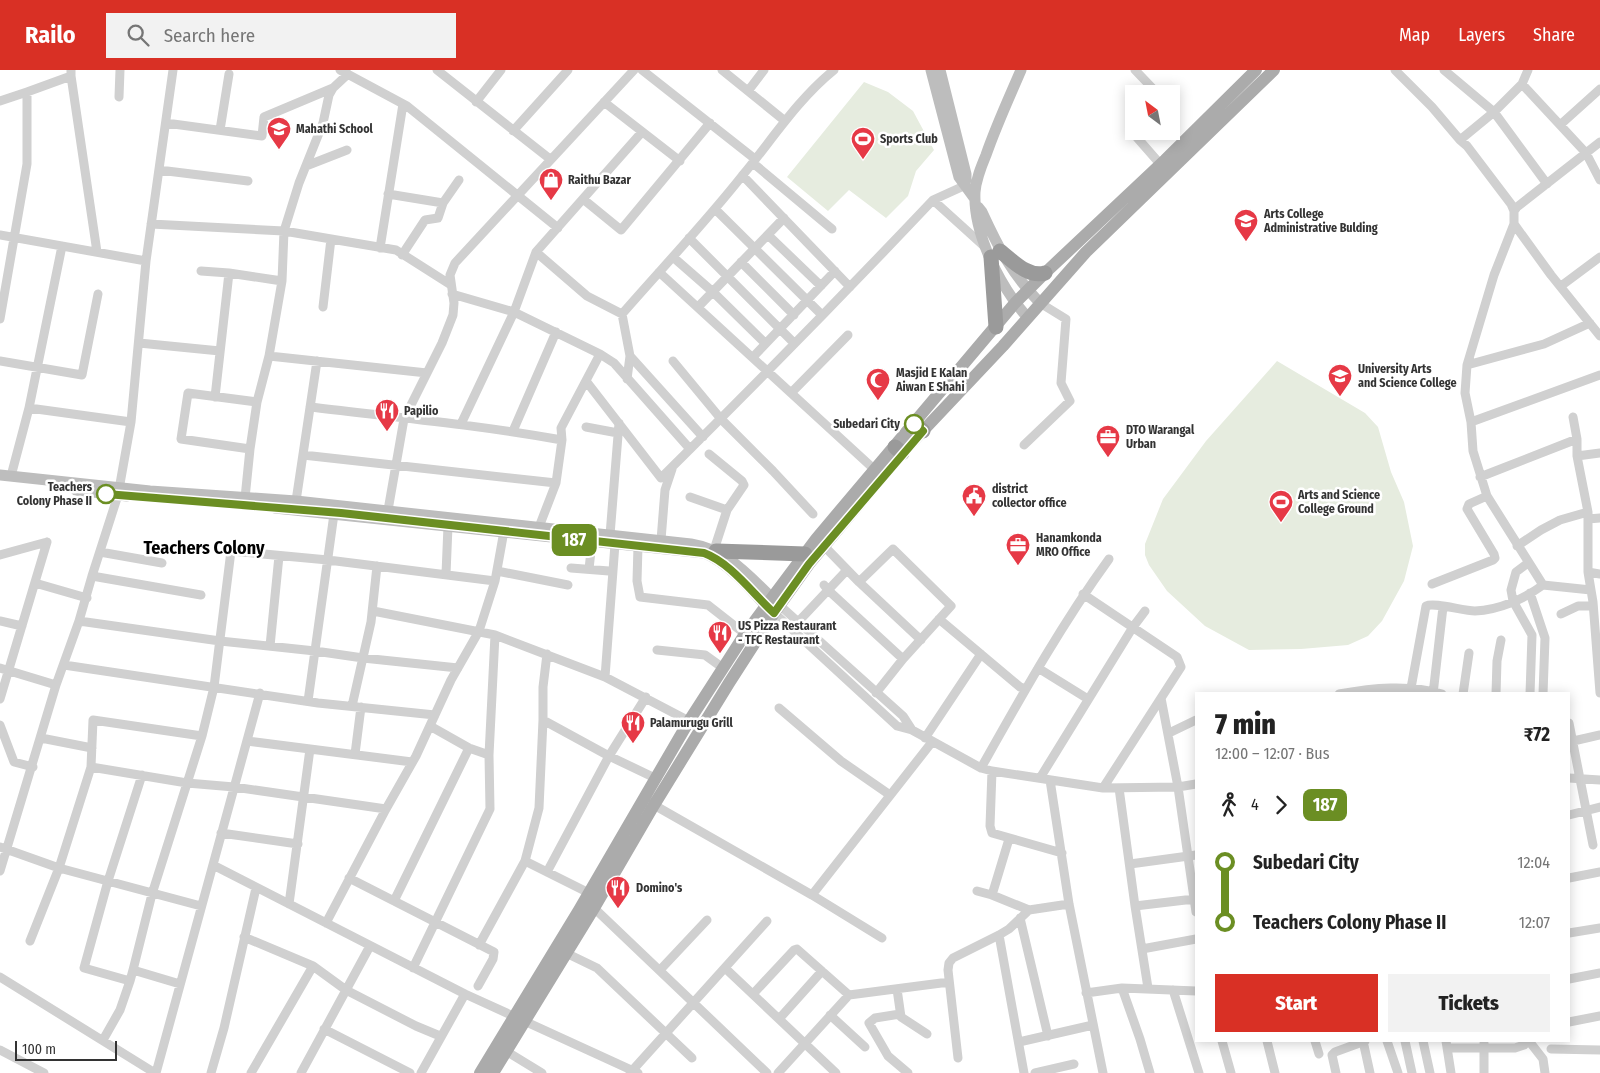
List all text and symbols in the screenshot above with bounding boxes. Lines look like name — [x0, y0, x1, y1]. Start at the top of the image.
search box — [106, 13, 456, 58]
text: Railo — [25, 21, 76, 49]
icon: search — [124, 21, 152, 49]
text: Search here — [164, 24, 255, 47]
text: Map — [1399, 24, 1430, 46]
text: Layers — [1458, 24, 1505, 46]
text: Share — [1533, 24, 1575, 46]
north arrow — [1125, 85, 1180, 140]
map controls — [1125, 85, 1180, 140]
school or university icon: Mahathi School — [266, 116, 292, 150]
place label: Mahathi School — [296, 122, 374, 136]
sports icon: Sports Club — [850, 126, 876, 160]
place label: Sports Club — [880, 132, 938, 146]
shop icon: Raithu Bazar — [538, 167, 564, 201]
place label: Raithu Bazar — [568, 173, 631, 187]
place label: Arts College Administrative Bulding — [1263, 207, 1378, 235]
school or university icon: Arts College Administrative Bulding — [1233, 208, 1259, 242]
place label: University Arts and Science College — [1358, 362, 1457, 390]
school or university icon: University Arts and Science College — [1327, 363, 1353, 397]
place label: Masjid E Kalan Aiwan E Shahi — [895, 366, 967, 394]
mosque icon: Masjid E Kalan Aiwan E Shahi — [865, 367, 891, 401]
restaurant icon: Papilio — [374, 398, 400, 432]
place label: Papilio — [404, 404, 439, 418]
marker: Subedari City — [904, 414, 924, 434]
place label: Subedari City — [833, 417, 900, 431]
place label: DTO Warangal Urban — [1126, 423, 1195, 451]
office icon: DTO Warangal Urban — [1095, 424, 1121, 458]
place label: Teachers Colony Phase II — [17, 480, 93, 508]
place label: district collector office — [992, 482, 1067, 510]
public building icon: district collector office — [961, 483, 987, 517]
marker: Teachers Colony Phase II — [96, 484, 116, 504]
place label: Arts and Science College Ground — [1297, 488, 1380, 516]
sports icon: Arts and Science College Ground — [1268, 489, 1294, 523]
line badge: 187 — [545, 524, 603, 556]
text: 187 — [562, 529, 586, 551]
place label: Hanamkonda MRO Office — [1036, 531, 1102, 559]
office icon: Hanamkonda MRO Office — [1005, 532, 1031, 566]
district label: Teachers Colony — [143, 537, 265, 559]
place label: US Pizza Restaurant - TFC Restaurant — [738, 619, 837, 647]
restaurant icon: US Pizza Restaurant - TFC Restaurant — [707, 620, 733, 654]
text: 7 min — [1215, 708, 1276, 741]
restaurant icon: Palamurugu Grill — [620, 710, 646, 744]
place label: Palamurugu Grill — [650, 716, 733, 730]
text: ₹72 — [1524, 723, 1550, 746]
text: 12:00 – 12:07 · Bus — [1215, 744, 1330, 763]
icon: walk — [1215, 791, 1243, 819]
icon: forward — [1267, 791, 1295, 819]
text: 187 — [1313, 794, 1337, 816]
text: 4 — [1251, 795, 1259, 814]
text: Subedari City — [1253, 851, 1359, 874]
text: 12:04 — [1517, 853, 1550, 872]
restaurant icon: Domino's — [605, 875, 631, 909]
place label: Domino's — [636, 881, 683, 895]
text: Teachers Colony Phase II — [1253, 911, 1446, 934]
text: 12:07 — [1519, 913, 1550, 932]
button: Start — [1215, 974, 1378, 1032]
button: Tickets — [1388, 974, 1550, 1032]
scale bar — [15, 1038, 118, 1061]
text: 100 m — [22, 1041, 56, 1058]

